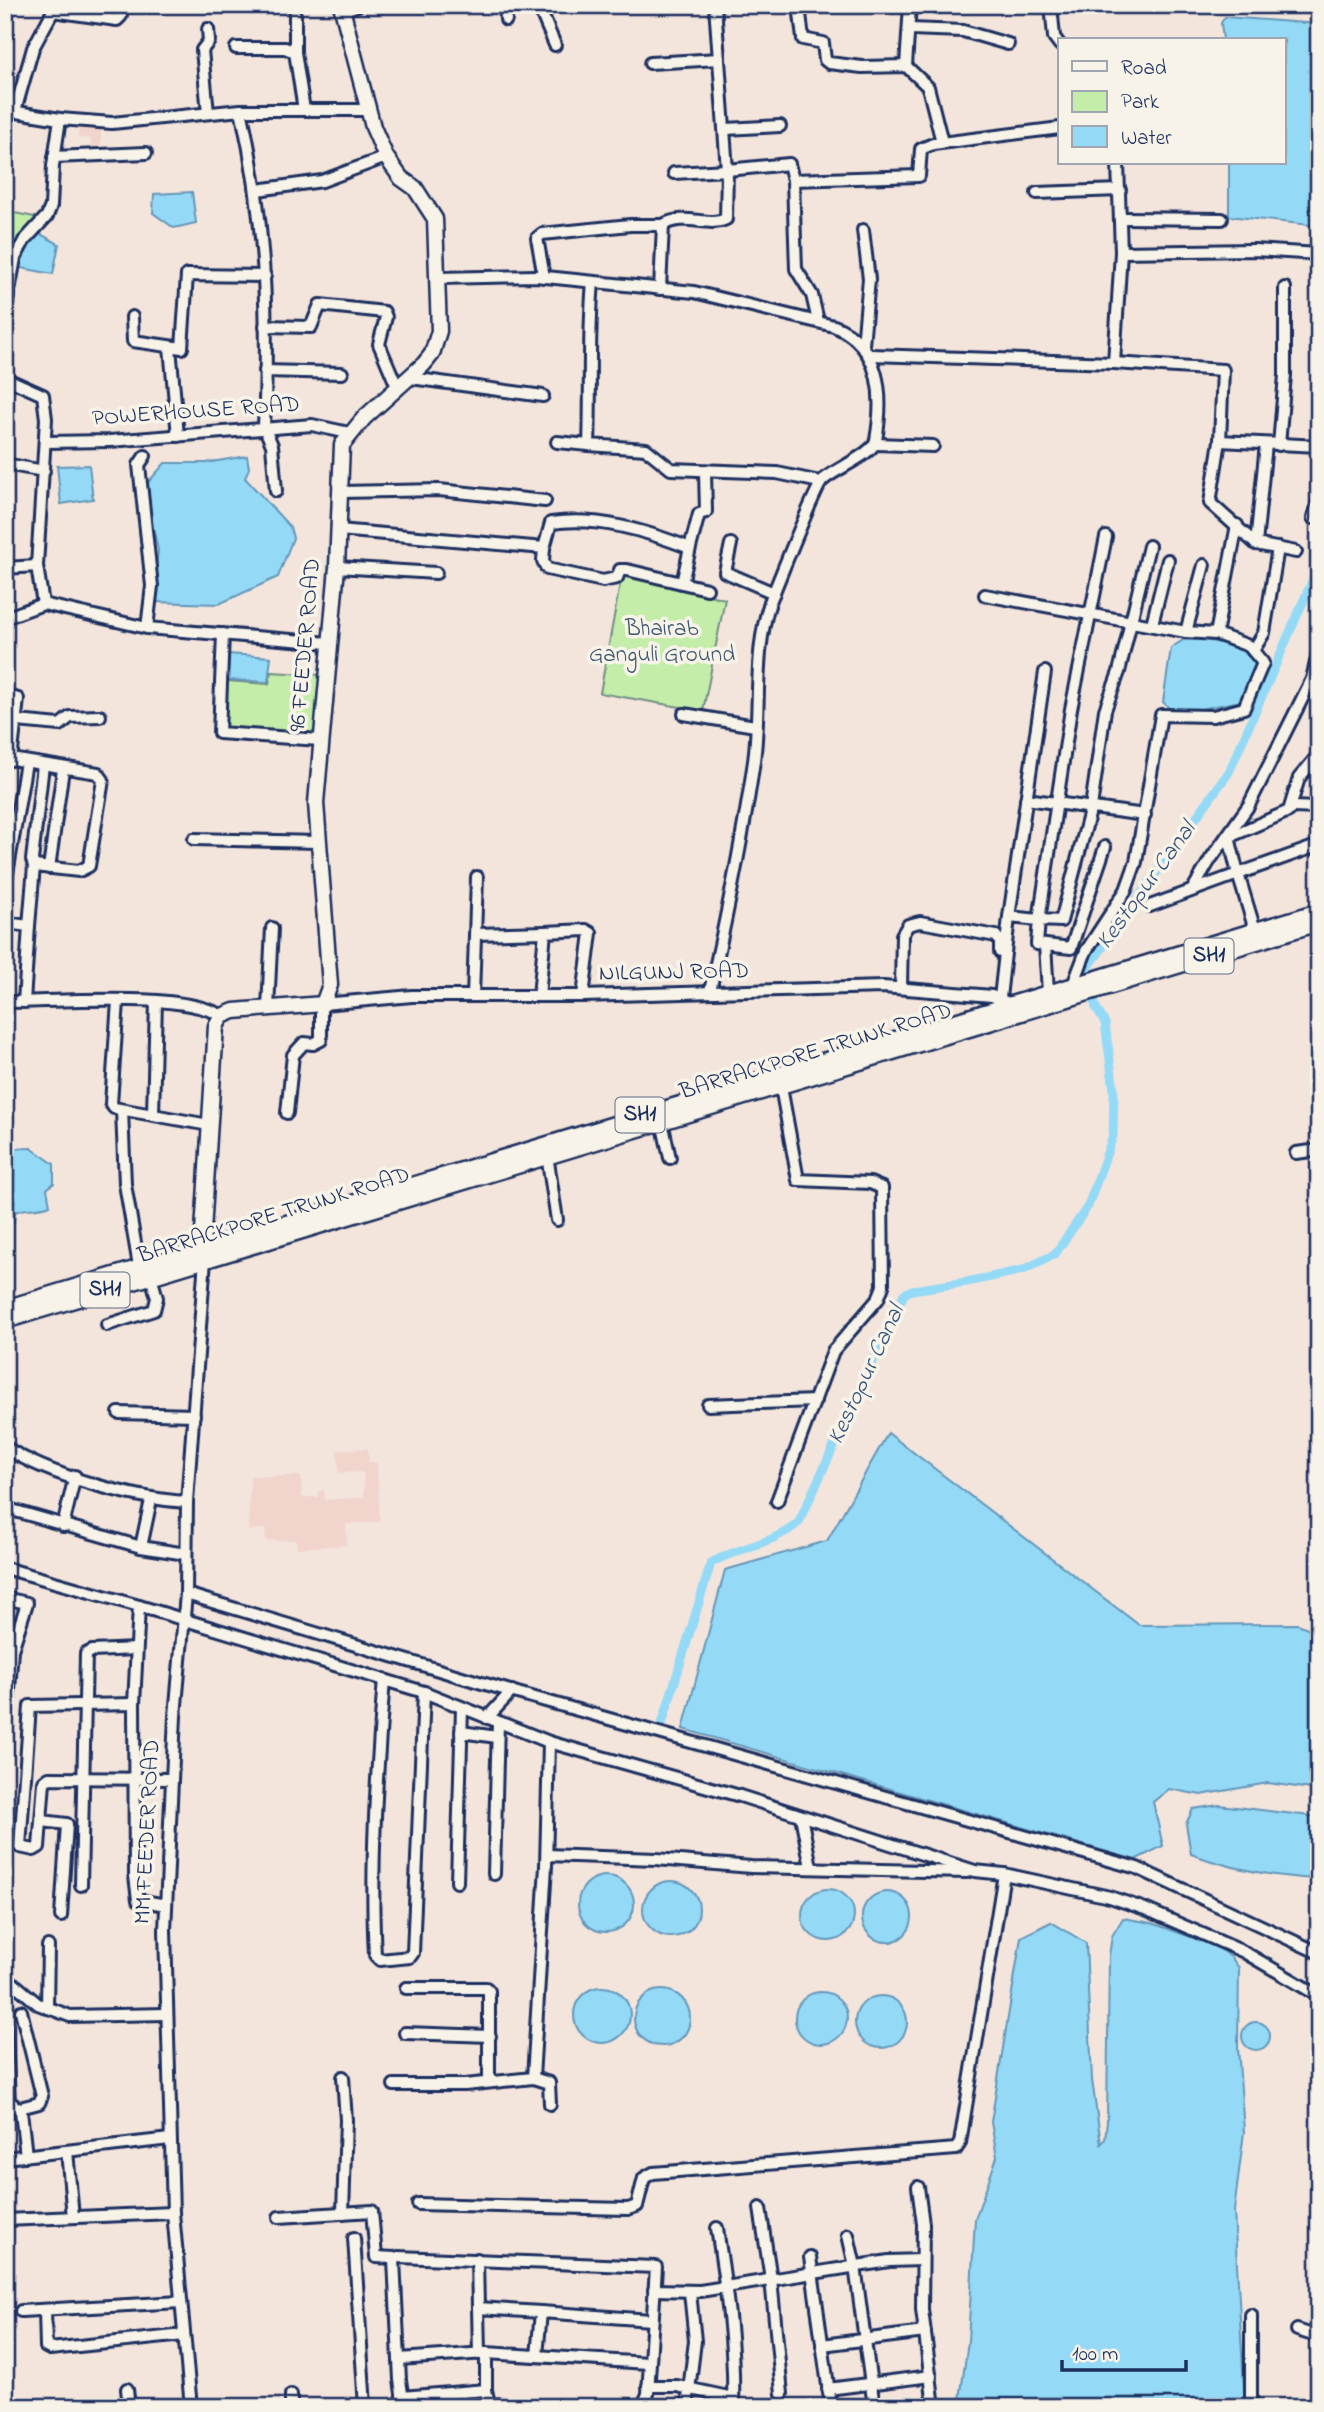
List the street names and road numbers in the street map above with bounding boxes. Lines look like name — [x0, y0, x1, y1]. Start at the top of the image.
street label: POWERHOUSE ROAD — [91, 388, 301, 436]
street label: 96 FEEDER ROAD — [282, 557, 330, 733]
road number: SH1 — [1184, 939, 1234, 974]
street label: NILGUNJ ROAD — [599, 955, 749, 991]
street label: BARRACKPORE TRUNK ROAD — [675, 995, 956, 1109]
road number: SH1 — [616, 1098, 664, 1132]
street label: BARRACKPORE TRUNK ROAD — [133, 1159, 414, 1273]
road number: SH1 — [80, 1272, 130, 1308]
street label: MM FEEDER ROAD — [127, 1739, 169, 1925]

